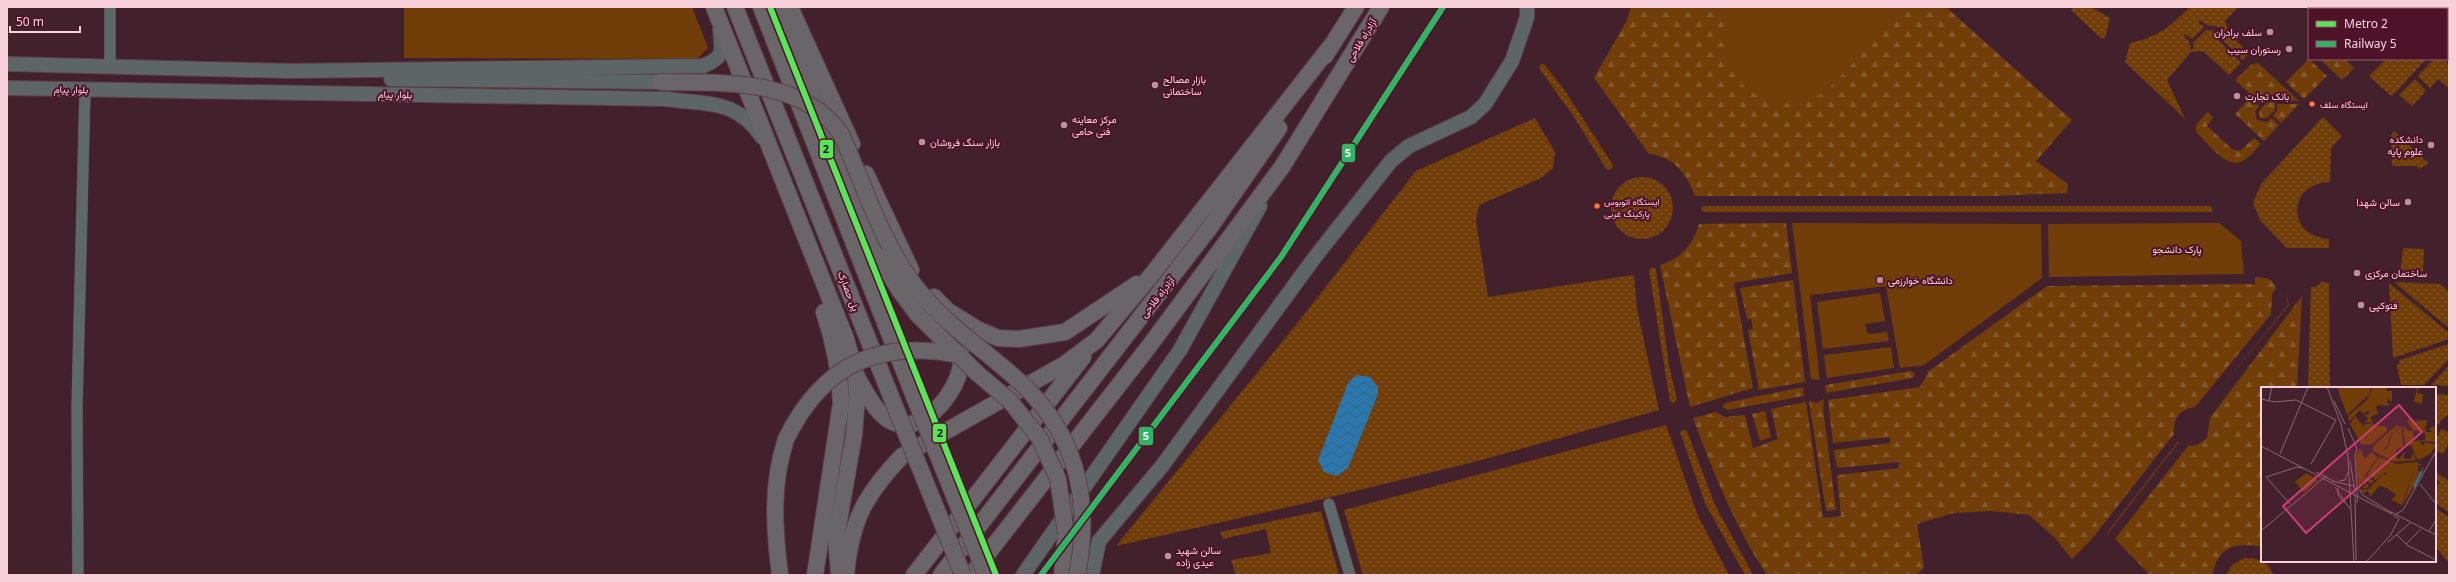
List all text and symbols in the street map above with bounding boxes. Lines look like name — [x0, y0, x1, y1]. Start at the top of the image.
scale bar — [10, 8, 80, 34]
legend — [2308, 8, 2448, 60]
text: 50 m — [16, 13, 44, 30]
street label: آزادراه فلاحی — [1343, 15, 1380, 64]
text: Metro 2 — [2344, 15, 2388, 32]
place label: سلف برادران — [2214, 25, 2262, 39]
marker: سلف برادران — [2265, 27, 2275, 37]
text: Railway 5 — [2344, 35, 2397, 52]
place label: رستوران سیب — [2227, 42, 2281, 56]
marker: رستوران سیب — [2284, 44, 2294, 54]
place label: بازار مصالح ساختمانی — [1163, 72, 1206, 98]
marker: بازار مصالح ساختمانی — [1150, 80, 1160, 90]
street label: بلوار پیام — [54, 82, 88, 97]
street label: بلوار پیام — [378, 87, 412, 102]
place label: بانک تجارت — [2245, 89, 2289, 103]
marker: بانک تجارت — [2232, 91, 2242, 101]
place label: ایستگاه سلف — [2320, 98, 2368, 111]
marker: ایستگاه سلف — [2307, 99, 2317, 109]
place label: مرکز معاینه فنی حامی — [1072, 112, 1117, 138]
marker: مرکز معاینه فنی حامی — [1059, 120, 1069, 130]
place label: دانشکده علوم پایه — [2388, 132, 2423, 159]
place label: بازار سنگ فروشان — [930, 135, 1000, 149]
marker: بازار سنگ فروشان — [917, 137, 927, 147]
line badge: 2 — [819, 139, 834, 159]
marker: دانشکده علوم پایه — [2426, 140, 2436, 150]
text: 2 — [823, 141, 829, 156]
line badge: 5 — [1341, 143, 1356, 163]
text: 5 — [1345, 145, 1351, 160]
place label: ایستگاه اتوبوس پارکینگ غربی — [1604, 195, 1660, 220]
place label: سالن شهدا — [2356, 195, 2400, 209]
marker: سالن شهدا — [2403, 197, 2413, 207]
marker: ایستگاه اتوبوس پارکینگ غربی — [1592, 201, 1602, 211]
park label: پارک دانشجو — [2152, 242, 2202, 257]
place label: ساختمان مرکزی — [2365, 266, 2427, 280]
marker: ساختمان مرکزی — [2352, 268, 2362, 278]
street label: پل حصارک — [834, 269, 863, 313]
street label: آزادراه فلاحی — [1137, 273, 1178, 320]
place label: دانشگاه خوارزمی — [1888, 273, 1953, 287]
marker: دانشگاه خوارزمی — [1875, 275, 1885, 285]
place label: فتوکپی — [2369, 298, 2398, 313]
marker: فتوکپی — [2356, 300, 2366, 310]
inset map — [2261, 387, 2436, 562]
line badge: 2 — [932, 423, 947, 443]
text: 2 — [937, 425, 943, 440]
line badge: 5 — [1138, 426, 1154, 446]
text: 5 — [1143, 428, 1149, 443]
place label: سالن شهید عیدی زاده — [1176, 543, 1221, 569]
marker: سالن شهید عیدی زاده — [1163, 551, 1173, 561]

